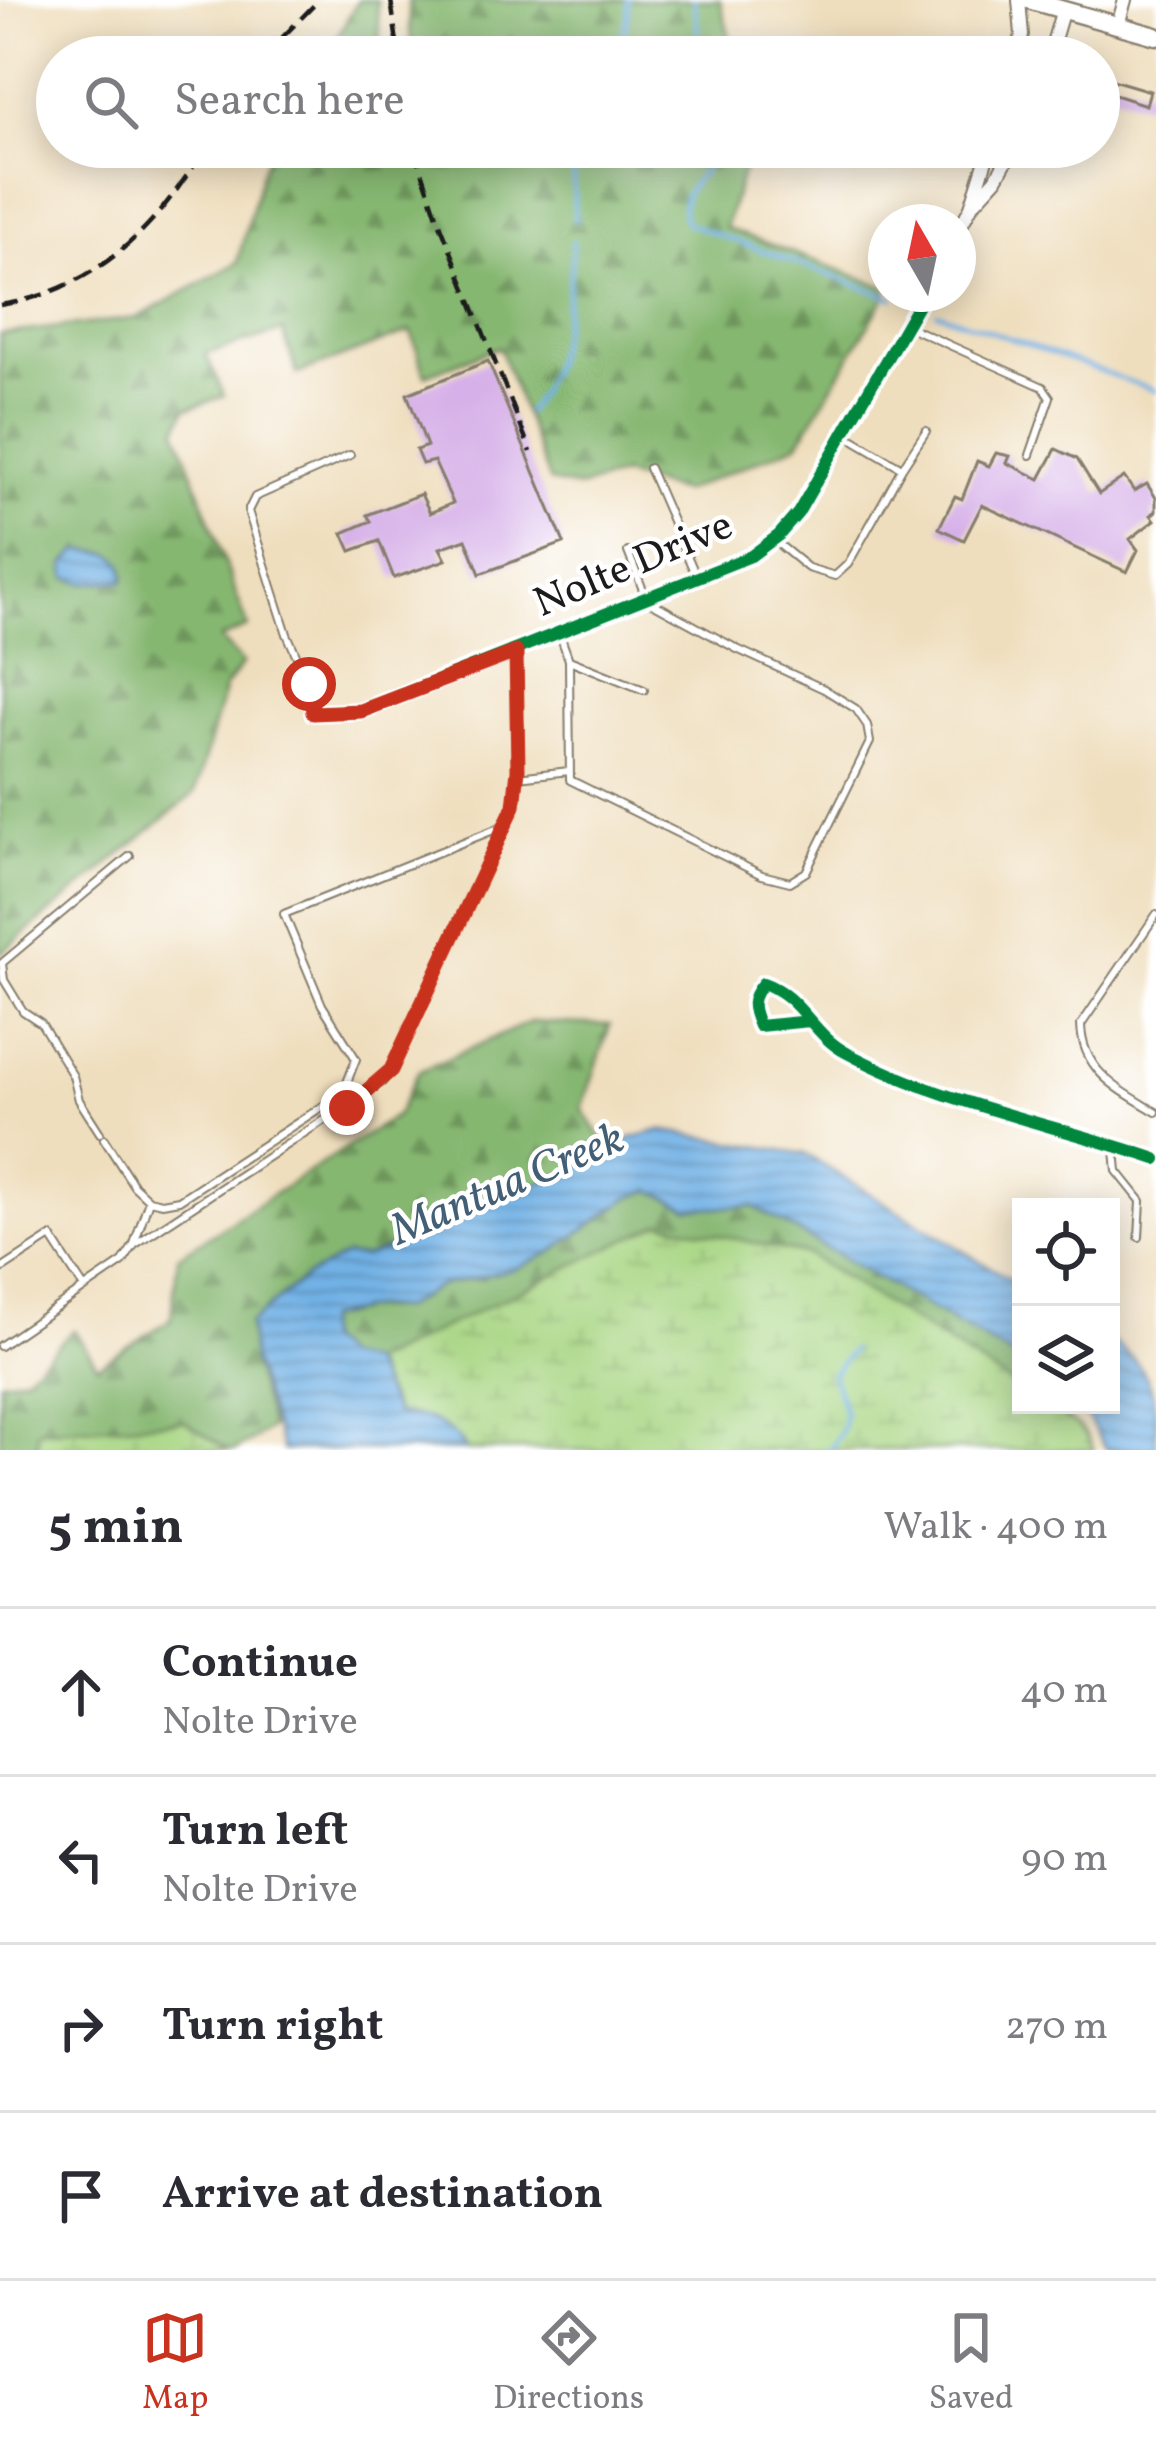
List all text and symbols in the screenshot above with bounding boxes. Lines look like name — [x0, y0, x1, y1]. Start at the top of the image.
search box — [36, 36, 1120, 168]
icon: search — [78, 69, 144, 135]
text: Search here — [174, 71, 405, 134]
north arrow — [868, 204, 976, 312]
street label: Nolte Drive — [525, 498, 743, 634]
route start — [282, 657, 336, 711]
route end — [320, 1081, 374, 1135]
water label: Mantua Creek — [380, 1109, 634, 1264]
map controls — [1012, 1198, 1120, 1414]
button: locate — [1012, 1198, 1120, 1306]
button: layers — [1012, 1306, 1120, 1414]
text: 5 min — [48, 1493, 184, 1564]
text: Walk · 400 m — [884, 1501, 1108, 1555]
text: Continue — [162, 1633, 358, 1696]
icon: ahead — [48, 1659, 114, 1725]
text: 40 m — [1020, 1665, 1108, 1719]
text: Nolte Drive — [162, 1696, 358, 1750]
text: Turn left — [162, 1801, 348, 1864]
icon: left — [48, 1827, 114, 1893]
text: 90 m — [1021, 1833, 1108, 1887]
text: Nolte Drive — [162, 1864, 358, 1918]
icon: right — [48, 1995, 114, 2061]
text: Turn right — [162, 1996, 383, 2059]
text: 270 m — [1005, 2001, 1108, 2055]
icon: arrive — [48, 2163, 114, 2229]
text: Arrive at destination — [162, 2164, 603, 2227]
tab: Map — [142, 2305, 208, 2423]
tab: Directions — [493, 2305, 644, 2423]
tab: Saved — [929, 2305, 1014, 2423]

